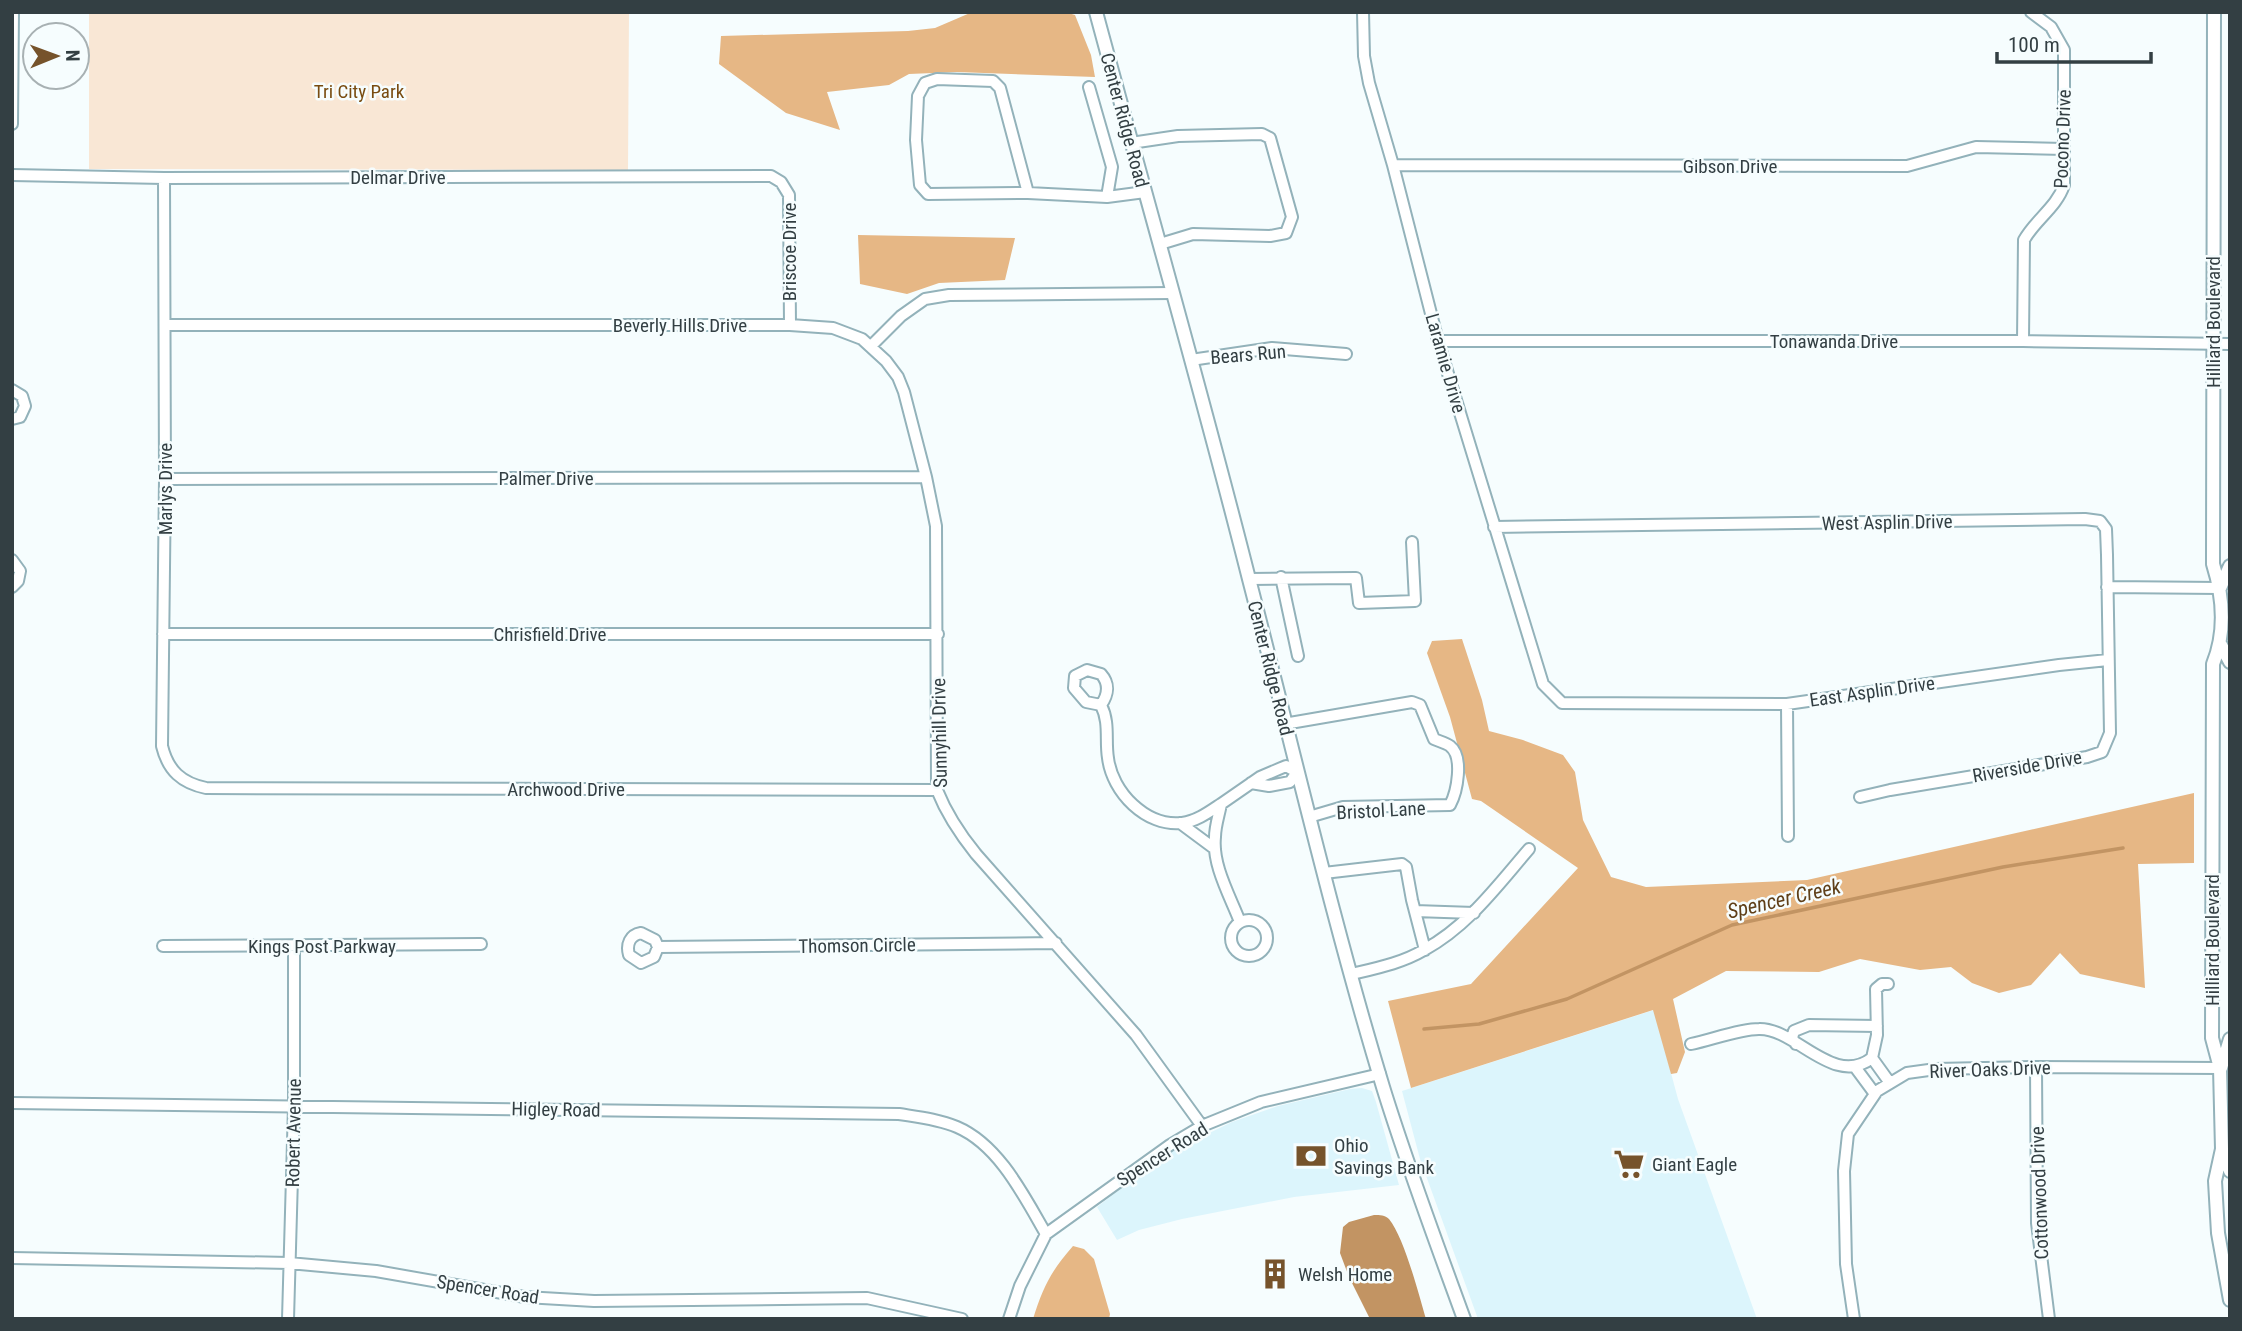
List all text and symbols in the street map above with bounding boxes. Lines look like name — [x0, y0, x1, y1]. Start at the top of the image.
north arrow — [21, 21, 91, 91]
scale bar — [1997, 21, 2151, 65]
text: 100 m — [2008, 33, 2060, 57]
text: N — [61, 50, 84, 62]
street label: Center Ridge Road — [1096, 50, 1154, 190]
park label: Tri City Park — [314, 80, 405, 103]
street label: Pocono Drive — [2049, 89, 2076, 189]
street label: Gibson Drive — [1683, 155, 1777, 178]
street label: Delmar Drive — [350, 166, 446, 189]
street label: Briscoe Drive — [778, 203, 801, 301]
street label: Hilliard Boulevard — [2202, 256, 2225, 388]
street label: Laramie Drive — [1420, 311, 1471, 416]
street label: Beverly Hills Drive — [613, 314, 747, 337]
street label: Tonawanda Drive — [1770, 330, 1898, 353]
street label: Bears Run — [1209, 340, 1287, 369]
street label: Marlys Drive — [154, 443, 177, 535]
street label: Palmer Drive — [498, 467, 594, 490]
street label: West Asplin Drive — [1821, 510, 1953, 535]
street label: Center Ridge Road — [1243, 598, 1298, 738]
street label: Chrisfield Drive — [493, 623, 607, 646]
street label: East Asplin Drive — [1808, 671, 1936, 712]
street label: Sunnyhill Drive — [927, 678, 952, 788]
street label: Riverside Drive — [1971, 746, 2084, 787]
street label: Archwood Drive — [507, 778, 625, 801]
street label: Bristol Lane — [1336, 797, 1426, 824]
water label: Spencer Creek — [1725, 874, 1844, 924]
street label: Hilliard Boulevard — [2201, 874, 2224, 1006]
street label: Thomson Circle — [798, 933, 916, 958]
street label: Kings Post Parkway — [248, 935, 396, 958]
street label: River Oaks Drive — [1929, 1056, 2051, 1083]
street label: Robert Avenue — [281, 1078, 306, 1188]
street label: Higley Road — [511, 1097, 601, 1122]
street label: Spencer Road — [1112, 1117, 1212, 1192]
street label: Cottonwood Drive — [2026, 1126, 2053, 1260]
place label: Ohio Savings Bank — [1334, 1134, 1435, 1179]
bank icon: Ohio Savings Bank — [1294, 1139, 1328, 1173]
supermarket icon: Giant Eagle — [1612, 1147, 1646, 1181]
place label: Giant Eagle — [1652, 1153, 1737, 1176]
building icon: Welsh Home — [1258, 1257, 1292, 1291]
place label: Welsh Home — [1298, 1263, 1392, 1286]
street label: Spencer Road — [435, 1270, 541, 1309]

